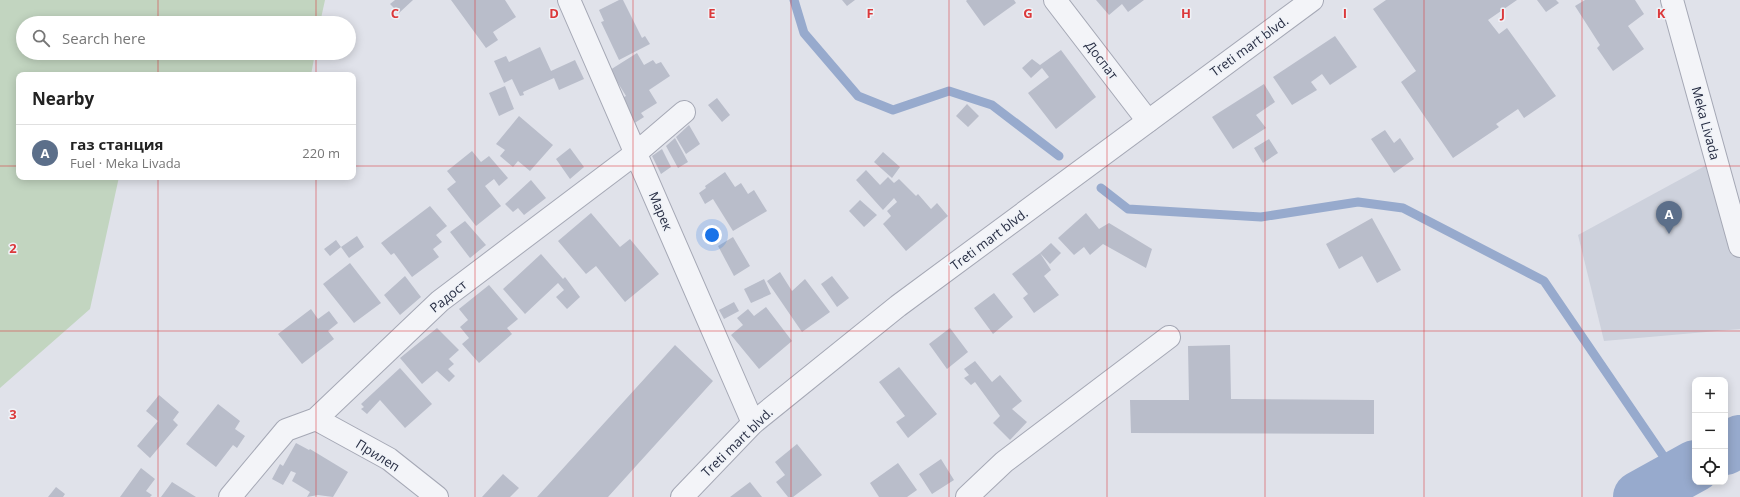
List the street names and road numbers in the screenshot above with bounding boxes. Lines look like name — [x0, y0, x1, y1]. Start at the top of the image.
street label: Treti mart blvd. — [1206, 11, 1292, 81]
street label: Доспат — [1081, 37, 1123, 83]
street label: Meka Livada — [1688, 84, 1724, 162]
street label: Марек — [645, 189, 677, 234]
street label: Treti mart blvd. — [947, 204, 1031, 274]
street label: Радост — [426, 276, 470, 316]
street label: Treti mart blvd. — [697, 403, 777, 481]
street label: Прилеп — [353, 435, 403, 475]

